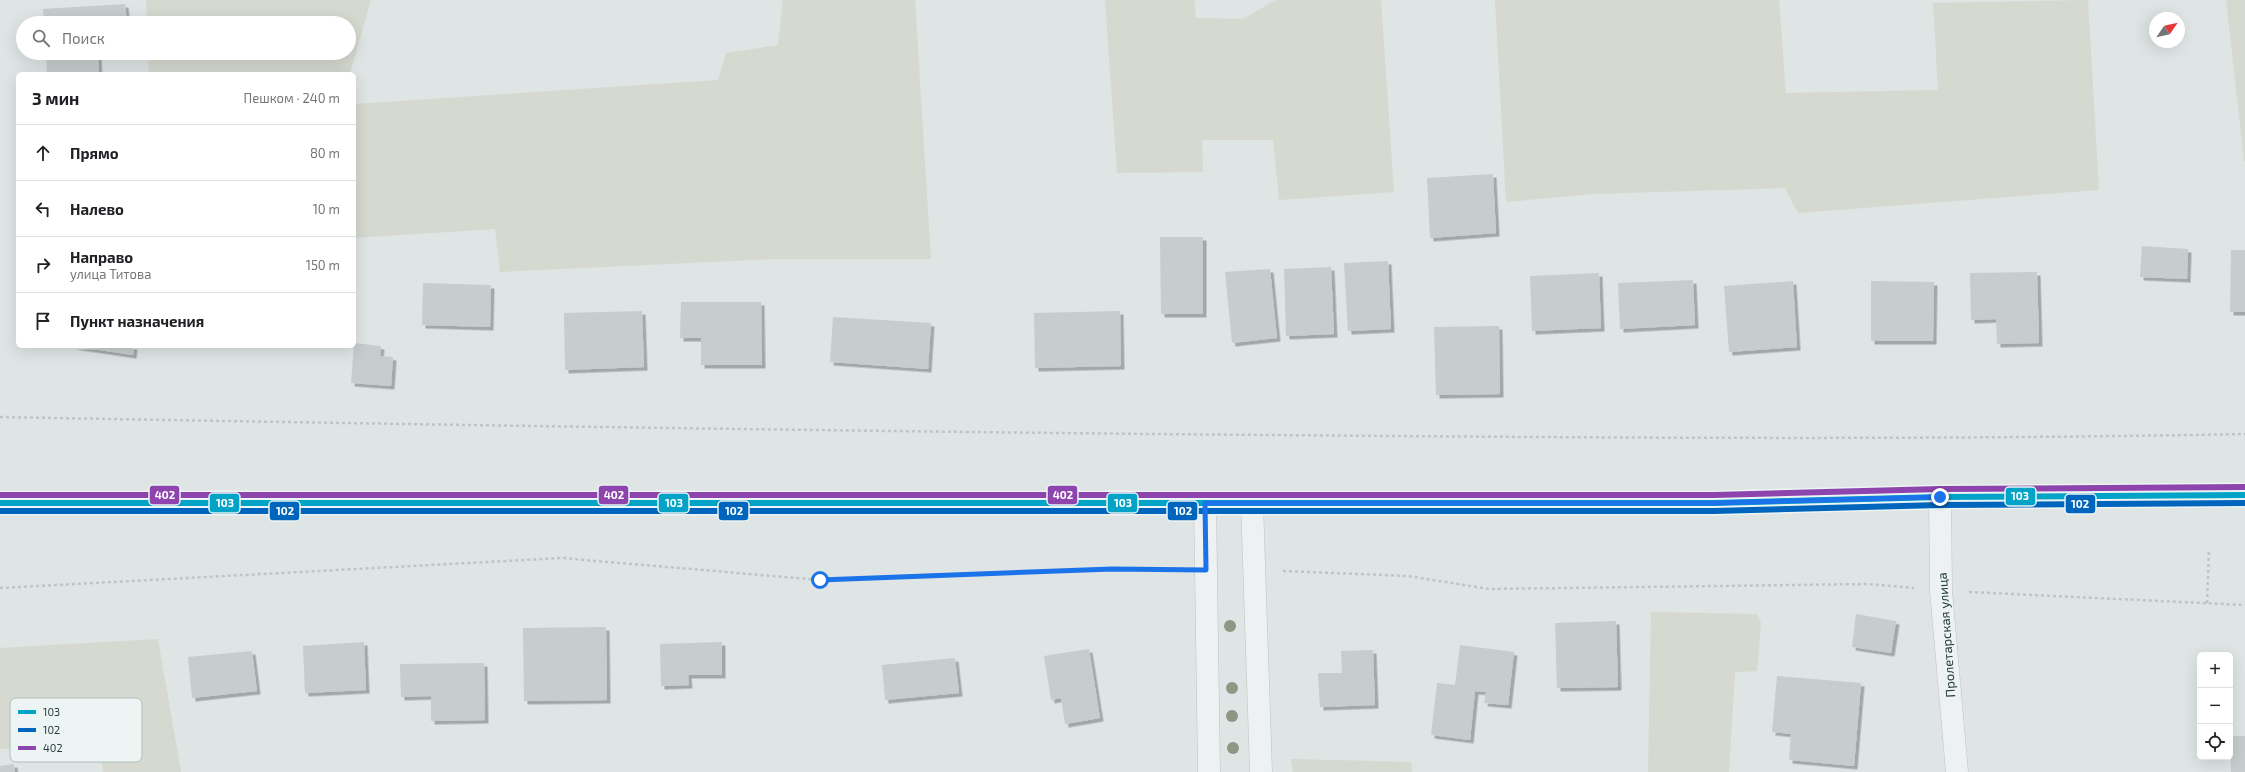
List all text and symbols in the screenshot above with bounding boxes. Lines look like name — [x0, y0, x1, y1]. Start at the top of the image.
north arrow — [2149, 12, 2185, 48]
search box — [16, 16, 356, 60]
icon: search — [30, 27, 52, 49]
text: Поиск — [62, 29, 105, 47]
text: 3 мин — [32, 88, 79, 108]
text: Пешком · 240 m — [243, 90, 340, 106]
icon: ahead — [32, 142, 54, 164]
text: Прямо — [70, 144, 119, 162]
text: 80 m — [310, 145, 340, 161]
icon: left — [32, 198, 54, 220]
text: Налево — [70, 200, 124, 218]
text: 10 m — [313, 201, 340, 217]
text: Направо — [70, 248, 133, 266]
icon: right — [32, 254, 54, 276]
text: 150 m — [306, 257, 340, 273]
text: улица Титова — [70, 266, 151, 282]
icon: arrive — [32, 310, 54, 332]
text: Пункт назначения — [70, 312, 204, 330]
line badge: 402 — [149, 485, 180, 505]
line badge: 402 — [598, 485, 629, 505]
line badge: 402 — [1047, 485, 1078, 505]
line badge: 103 — [2005, 487, 2036, 506]
text: 402 — [155, 488, 175, 501]
text: 402 — [604, 488, 624, 501]
text: 402 — [1053, 488, 1073, 501]
route end — [1931, 488, 1949, 506]
text: 103 — [2011, 489, 2029, 502]
line badge: 103 — [209, 493, 240, 513]
line badge: 103 — [658, 493, 689, 513]
line badge: 103 — [1107, 493, 1138, 513]
line badge: 102 — [2065, 494, 2096, 514]
text: 103 — [216, 496, 234, 509]
text: 103 — [665, 496, 683, 509]
text: 103 — [1114, 496, 1132, 509]
text: 102 — [2071, 497, 2089, 510]
line badge: 102 — [269, 501, 300, 521]
line badge: 102 — [718, 501, 749, 521]
line badge: 102 — [1167, 501, 1198, 521]
text: 102 — [276, 504, 294, 517]
text: 102 — [725, 504, 743, 517]
text: 102 — [1174, 504, 1192, 517]
route start — [811, 571, 829, 589]
street label: Пролетарская улица — [1934, 572, 1958, 698]
map controls — [2197, 652, 2233, 760]
button: + — [2197, 652, 2233, 688]
button: − — [2197, 688, 2233, 724]
legend — [10, 698, 142, 762]
text: 103 — [43, 705, 60, 718]
text: 102 — [43, 723, 60, 736]
button: locate — [2197, 724, 2233, 760]
text: 402 — [43, 741, 63, 754]

